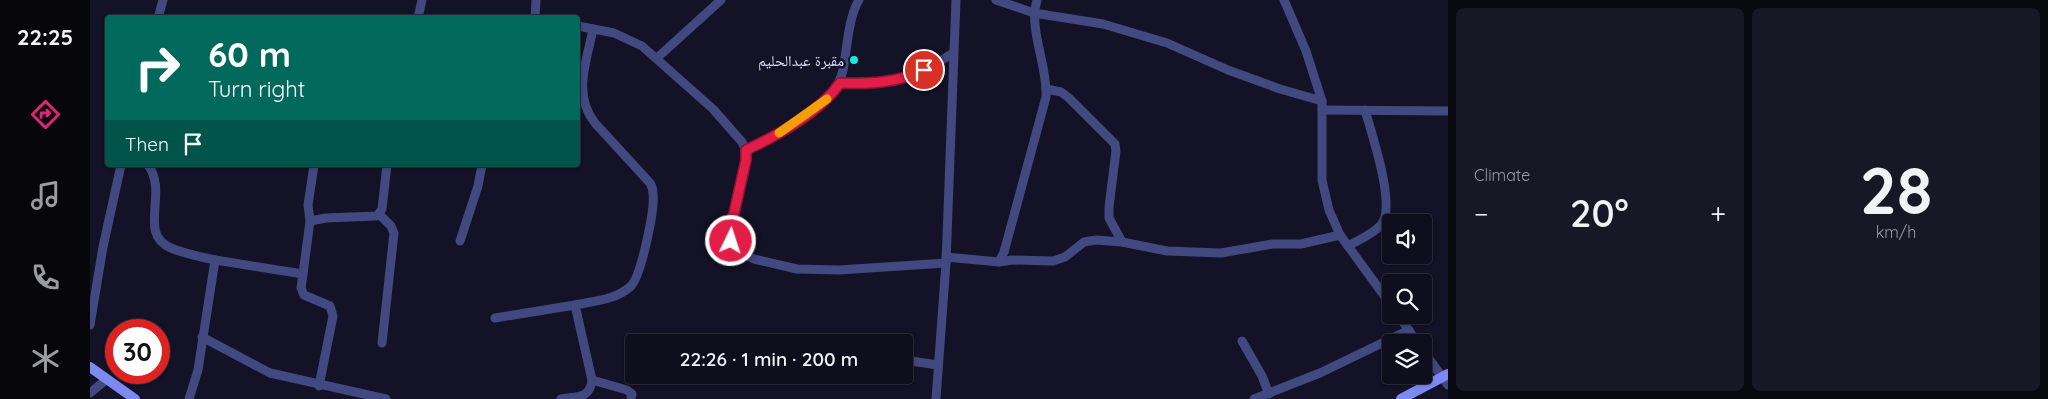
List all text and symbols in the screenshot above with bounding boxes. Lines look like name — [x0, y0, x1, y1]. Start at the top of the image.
text: 22:25 — [17, 23, 73, 51]
text: 60 m — [208, 32, 291, 76]
icon: right — [125, 35, 190, 100]
pin — [903, 49, 945, 91]
place label: مقبرة عبدالحليم — [758, 51, 844, 71]
marker: مقبرة عبدالحليم — [848, 54, 860, 66]
icon: arrive — [910, 56, 938, 84]
text: Turn right — [208, 75, 305, 103]
icon: directions — [28, 97, 63, 132]
icon: arrive — [179, 130, 207, 158]
text: Then — [125, 132, 169, 156]
text: 28 — [1860, 149, 1932, 230]
text: Climate — [1474, 165, 1530, 185]
icon: music — [28, 178, 63, 213]
text: 20° — [1570, 189, 1629, 237]
text: − — [1474, 196, 1489, 231]
text: + — [1710, 196, 1726, 231]
position arrow — [704, 214, 756, 266]
map controls — [1382, 214, 1432, 384]
button: sound — [1382, 214, 1432, 264]
text: km/h — [1876, 222, 1916, 242]
icon: phone — [28, 260, 63, 295]
button: search — [1382, 274, 1432, 324]
speed limit sign: 30 — [105, 319, 170, 384]
button: layers — [1382, 334, 1432, 384]
icon: climate — [28, 341, 63, 376]
text: 22:26 · 1 min · 200 m — [680, 347, 858, 371]

